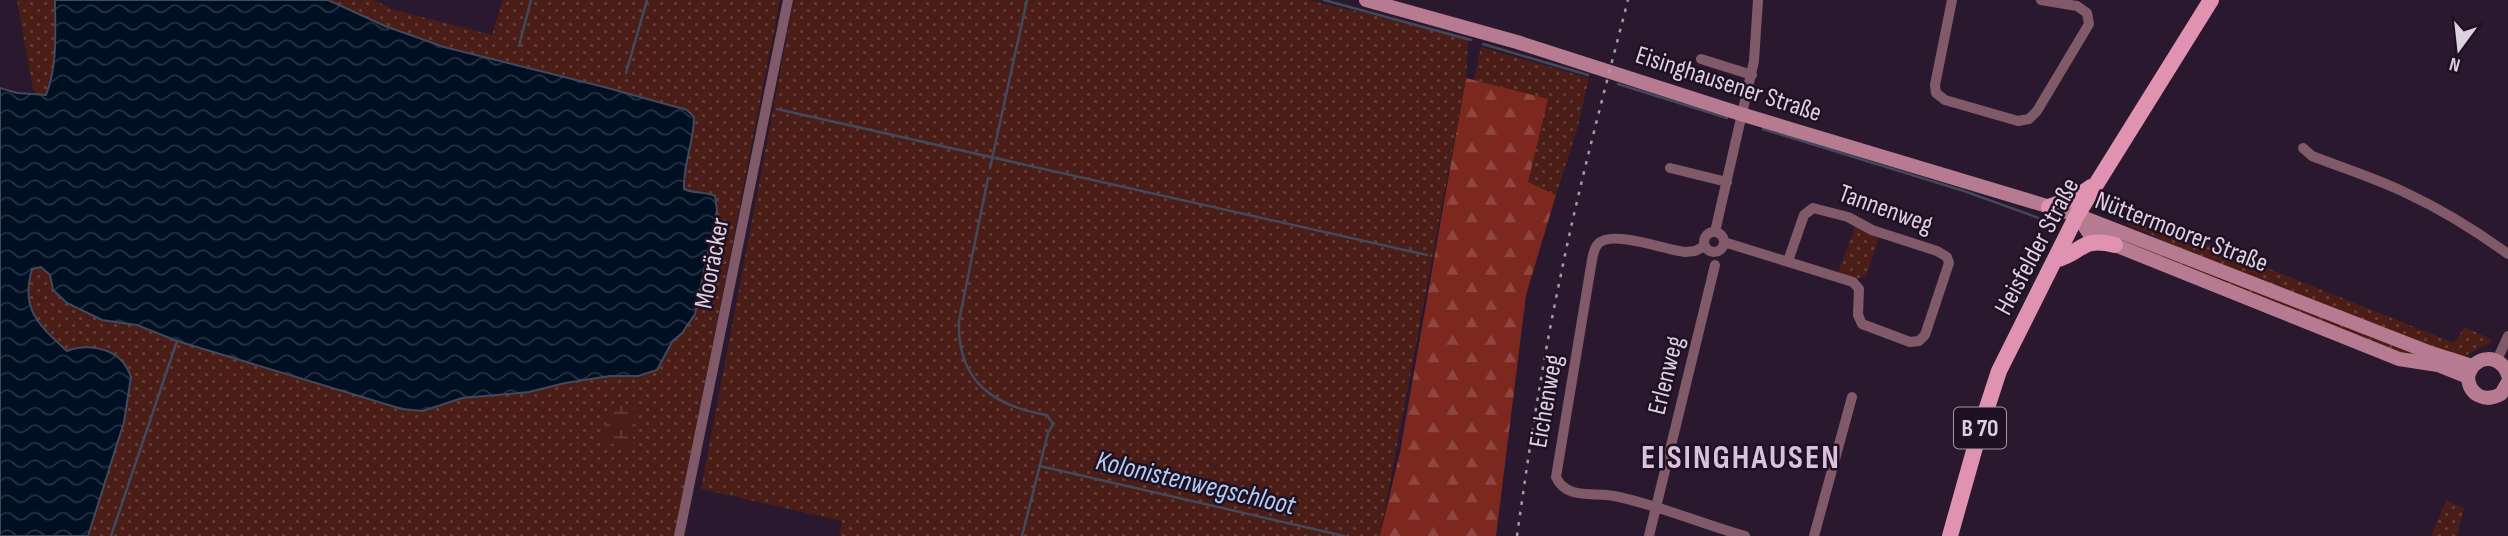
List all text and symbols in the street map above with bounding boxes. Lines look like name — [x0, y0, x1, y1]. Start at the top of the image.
north arrow — [2424, 14, 2494, 84]
street label: Eisinghausener Straße — [1632, 40, 1825, 129]
text: N — [2447, 52, 2463, 76]
street label: Heisfelder Straße — [1988, 173, 2086, 320]
street label: Tannenweg — [1834, 178, 1937, 241]
street label: Nüttermoorer Straße — [2091, 185, 2272, 280]
street label: Mooräcker — [688, 215, 737, 311]
street label: Erlenweg — [1642, 333, 1691, 418]
street label: Eichenweg — [1523, 352, 1570, 450]
road number: B 70 — [1954, 408, 2006, 448]
district label: EISINGHAUSEN — [1641, 438, 1841, 478]
water label: Kolonistenwegschloot — [1093, 444, 1299, 523]

